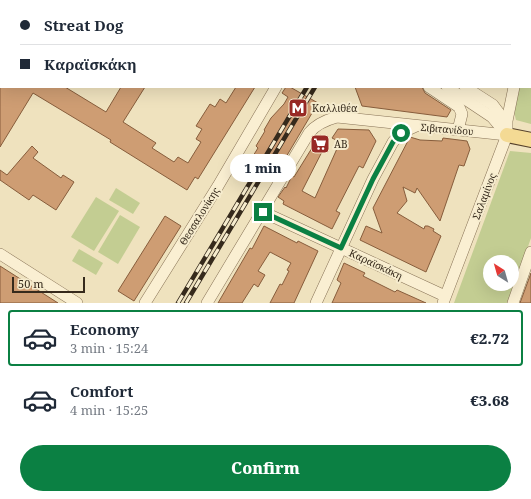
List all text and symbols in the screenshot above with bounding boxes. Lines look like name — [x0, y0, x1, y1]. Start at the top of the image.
text: Streat Dog — [44, 15, 123, 35]
text: Καραϊσκάκη — [44, 54, 137, 74]
metro station icon: Καλλιθέα — [287, 97, 309, 119]
place label: Καλλιθέα — [312, 101, 358, 115]
street label: Σιβιτανίδου — [420, 120, 474, 138]
route start — [392, 124, 410, 142]
supermarket icon: ΑΒ — [309, 133, 331, 155]
place label: ΑΒ — [334, 137, 348, 151]
callout: 1 min — [230, 154, 296, 182]
text: 1 min — [244, 159, 282, 177]
street label: Σαλαμίνος — [469, 171, 499, 221]
street label: Θεσσαλονίκης — [176, 184, 223, 248]
route end — [254, 203, 272, 221]
street label: Καραϊσκάκη — [347, 245, 405, 283]
north arrow — [483, 255, 519, 291]
map controls — [483, 255, 519, 291]
scale bar — [12, 275, 85, 294]
text: 50 m — [18, 276, 44, 291]
text: Economy — [70, 319, 139, 339]
icon: car — [22, 320, 58, 356]
text: €2.72 — [470, 328, 509, 348]
text: 3 min · 15:24 — [70, 339, 148, 357]
text: Comfort — [70, 381, 133, 401]
icon: car — [22, 382, 58, 418]
text: €3.68 — [470, 390, 509, 410]
text: 4 min · 15:25 — [70, 401, 148, 419]
button: Confirm — [20, 445, 511, 491]

